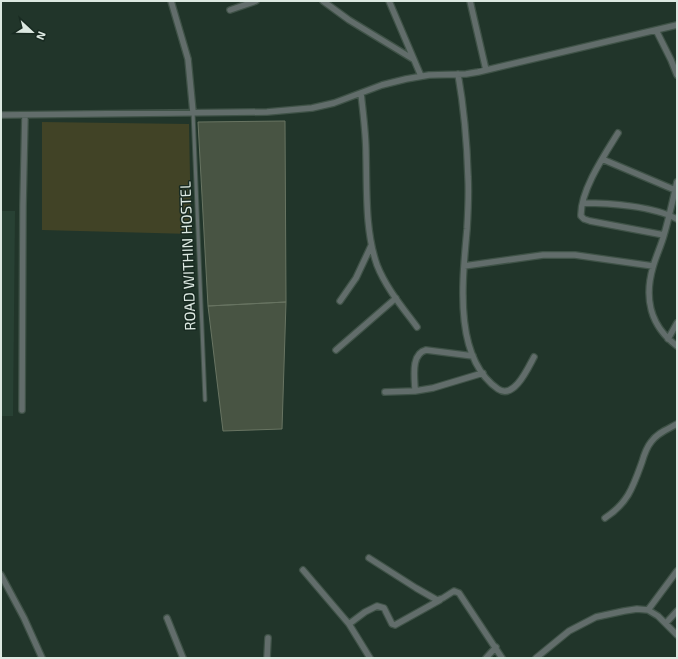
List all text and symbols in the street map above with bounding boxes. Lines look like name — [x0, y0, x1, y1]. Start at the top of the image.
north arrow — [12, 12, 52, 52]
text: N — [34, 30, 49, 42]
street label: ROAD WITHIN HOSTEL — [175, 181, 199, 331]

